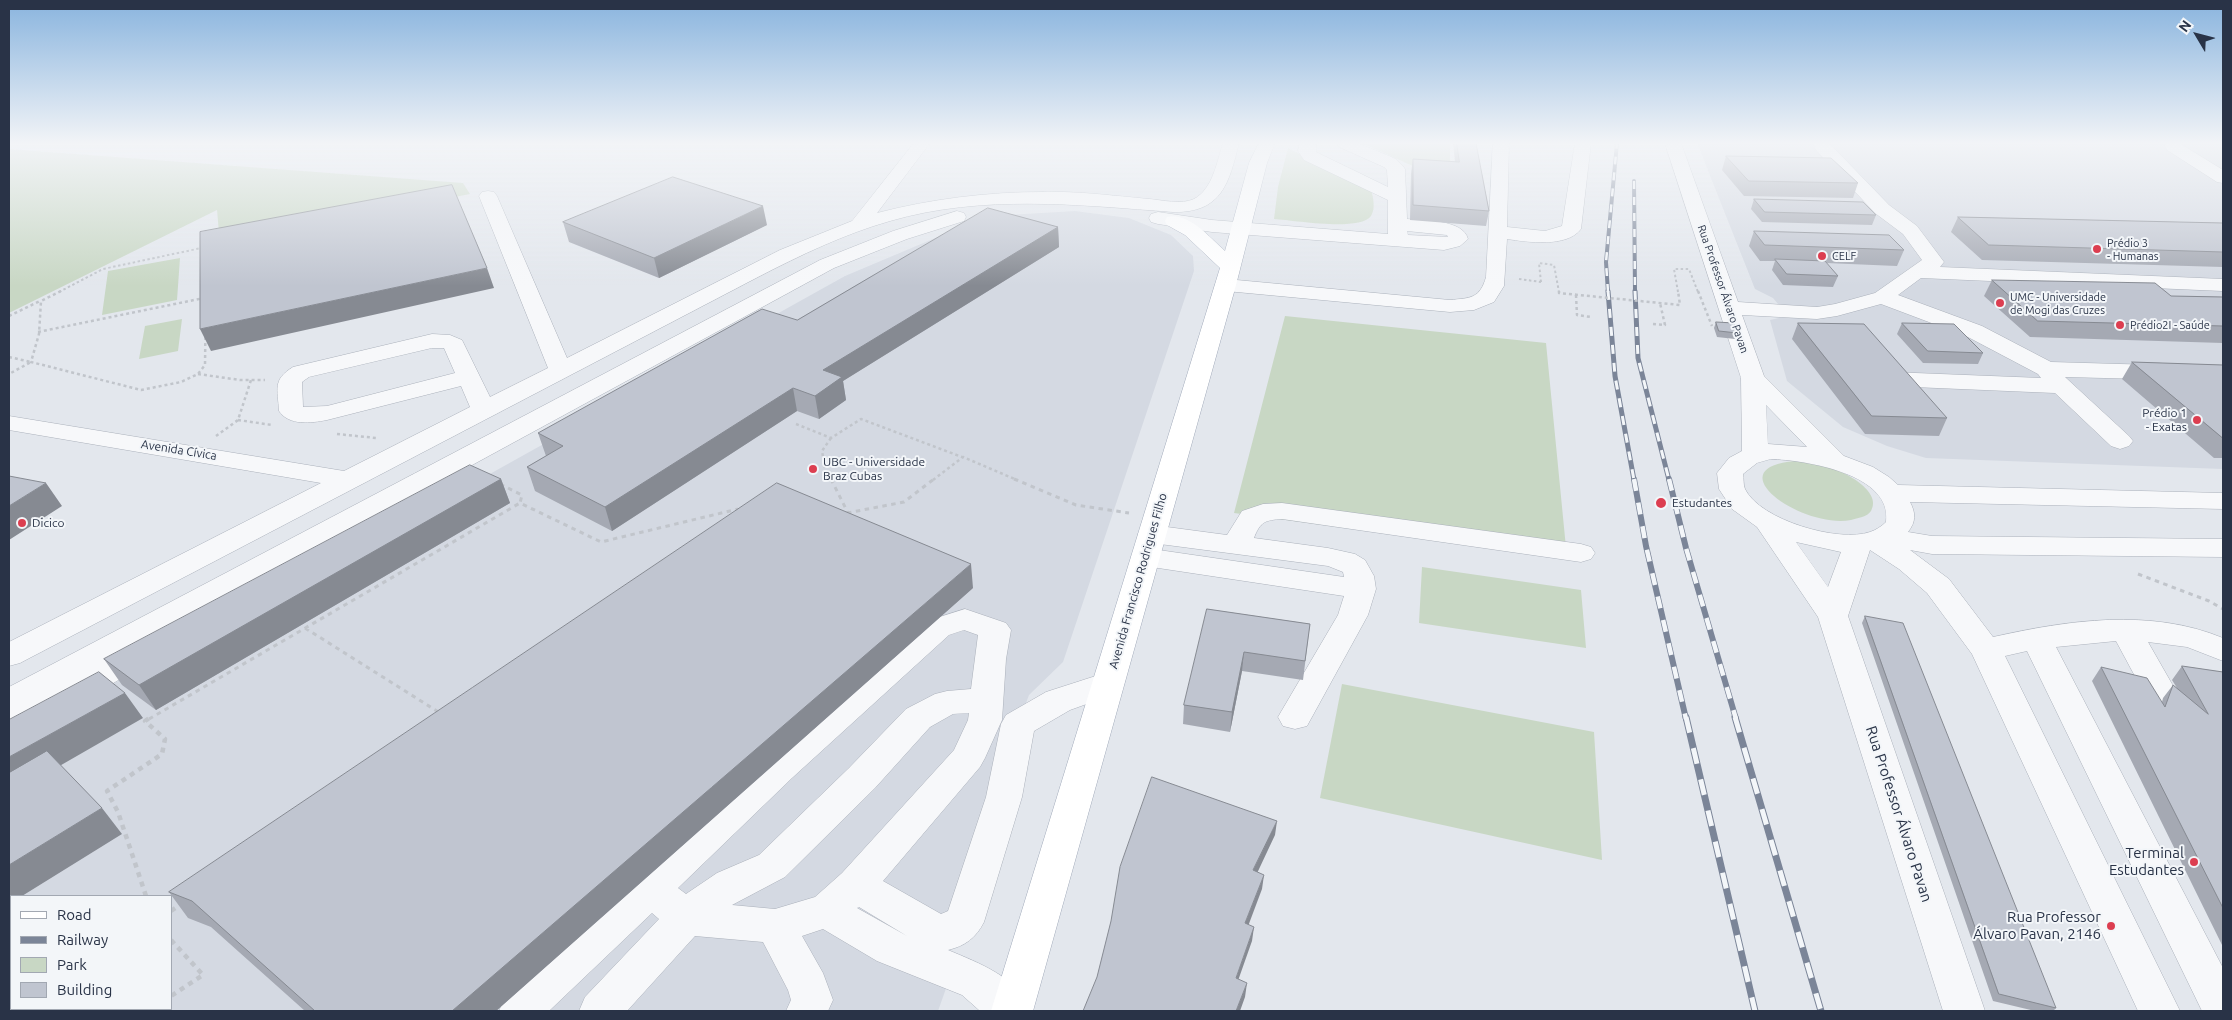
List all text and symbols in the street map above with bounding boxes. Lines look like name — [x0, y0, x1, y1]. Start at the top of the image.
north arrow — [2172, 10, 2222, 60]
text: N — [2175, 17, 2195, 35]
street label: Rua Professor Álvaro Pavan — [1695, 223, 1751, 355]
place label: Prédio 3 - Humanas — [2107, 236, 2159, 262]
marker: Prédio 3 - Humanas — [2091, 243, 2103, 255]
place label: CELF — [1832, 249, 1856, 263]
marker: CELF — [1816, 250, 1828, 262]
place label: UMC - Universidade de Mogi das Cruzes — [2010, 290, 2106, 316]
marker: UMC - Universidade de Mogi das Cruzes — [1994, 297, 2006, 309]
place label: Prédio2I - Saúde — [2130, 318, 2210, 332]
marker: Prédio2I - Saúde — [2114, 319, 2126, 331]
place label: Prédio 1 - Exatas — [2142, 406, 2187, 434]
marker: Prédio 1 - Exatas — [2191, 414, 2203, 426]
street label: Avenida Cívica — [140, 437, 218, 463]
place label: UBC - Universidade Braz Cubas — [823, 455, 925, 483]
marker: UBC - Universidade Braz Cubas — [807, 463, 819, 475]
street label: Avenida Francisco Rodrigues Filho — [1106, 492, 1170, 670]
marker: Estudantes — [1654, 496, 1668, 510]
place label: Estudantes — [1672, 496, 1732, 510]
place label: Dicico — [32, 516, 64, 530]
marker: Dicico — [16, 517, 28, 529]
street label: Rua Professor Álvaro Pavan — [1862, 724, 1936, 904]
place label: Terminal Estudantes — [2109, 844, 2184, 879]
marker: Terminal Estudantes — [2188, 856, 2200, 868]
legend — [10, 895, 172, 1010]
text: Road — [57, 906, 92, 923]
place label: Rua Professor Álvaro Pavan, 2146 — [1973, 908, 2101, 943]
marker: Rua Professor Álvaro Pavan, 2146 — [2105, 920, 2117, 932]
text: Railway — [57, 931, 108, 948]
text: Park — [57, 956, 87, 973]
text: Building — [57, 981, 112, 998]

